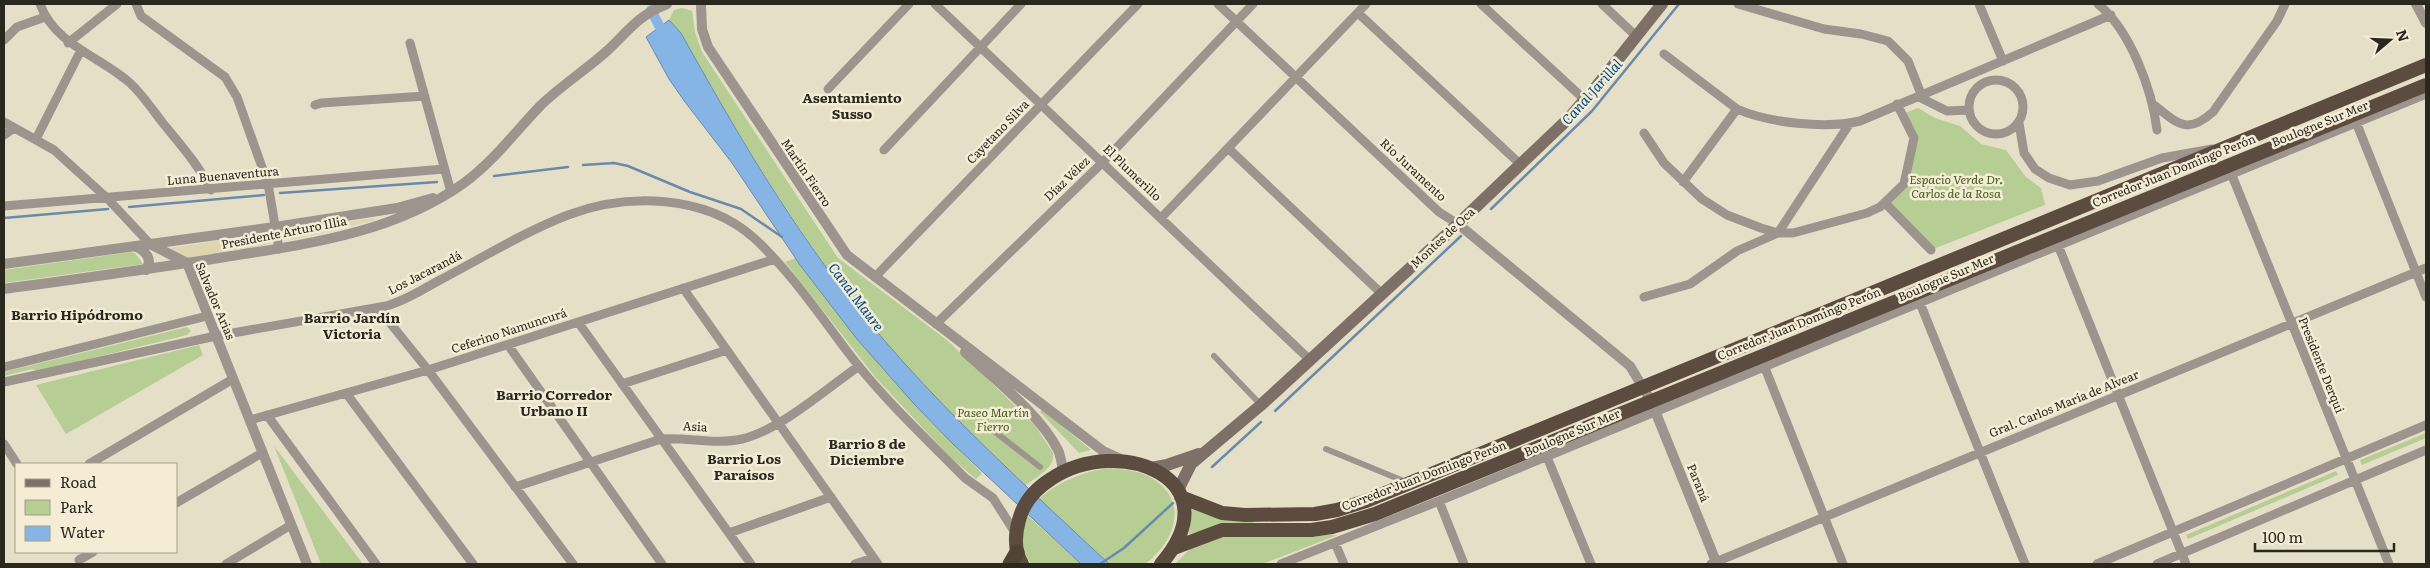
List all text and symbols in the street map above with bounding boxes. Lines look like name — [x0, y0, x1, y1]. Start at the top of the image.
north arrow — [2365, 15, 2415, 65]
text: N — [2392, 27, 2415, 44]
water label: Canal Jarillal — [1556, 54, 1626, 129]
district label: Asentamiento Susso — [802, 87, 902, 123]
street label: Cayetano Silva — [962, 95, 1033, 168]
street label: Boulogne Sur Mer — [2269, 95, 2371, 151]
street label: Corredor Juan Domingo Perón — [2089, 129, 2258, 211]
street label: Río Juramento — [1376, 134, 1451, 205]
street label: Martín Fierro — [777, 135, 836, 210]
street label: El Plumerillo — [1099, 140, 1166, 205]
street label: Díaz Vélez — [1039, 152, 1093, 205]
street label: Luna Buenaventura — [166, 161, 280, 189]
park label: Espacio Verde Dr. Carlos de la Rosa — [1909, 170, 2003, 202]
street label: Montes de Oca — [1406, 202, 1479, 272]
street label: Presidente Arturo Illia — [219, 211, 349, 253]
street label: Los Jacarandá — [384, 245, 465, 299]
street label: Boulogne Sur Mer — [1895, 249, 1997, 305]
water label: Canal Maure — [824, 258, 889, 335]
street label: Salvador Arias — [191, 259, 241, 343]
street label: Corredor Juan Domingo Perón — [1714, 282, 1883, 364]
street label: Ceferino Namuncurá — [449, 303, 569, 357]
district label: Barrio Hipódromo — [11, 304, 143, 324]
district label: Barrio Jardín Victoria — [304, 307, 400, 343]
street label: Presidente Derqui — [2294, 314, 2349, 415]
street label: Gral. Carlos María de Alvear — [1986, 365, 2142, 441]
district label: Barrio Corredor Urbano II — [496, 384, 612, 420]
park label: Paseo Martín Fierro — [957, 403, 1029, 435]
street label: Boulogne Sur Mer — [1521, 404, 1623, 460]
street label: Asia — [682, 416, 708, 436]
district label: Barrio 8 de Diciembre — [828, 433, 906, 469]
street label: Corredor Juan Domingo Perón — [1339, 435, 1509, 515]
district label: Barrio Los Paraísos — [707, 448, 781, 484]
street label: Paraná — [1683, 461, 1715, 505]
legend — [15, 463, 178, 553]
text: Road — [60, 470, 96, 493]
text: Park — [60, 495, 94, 518]
text: Water — [60, 520, 105, 543]
scale bar — [2255, 520, 2394, 552]
text: 100 m — [2262, 525, 2303, 548]

